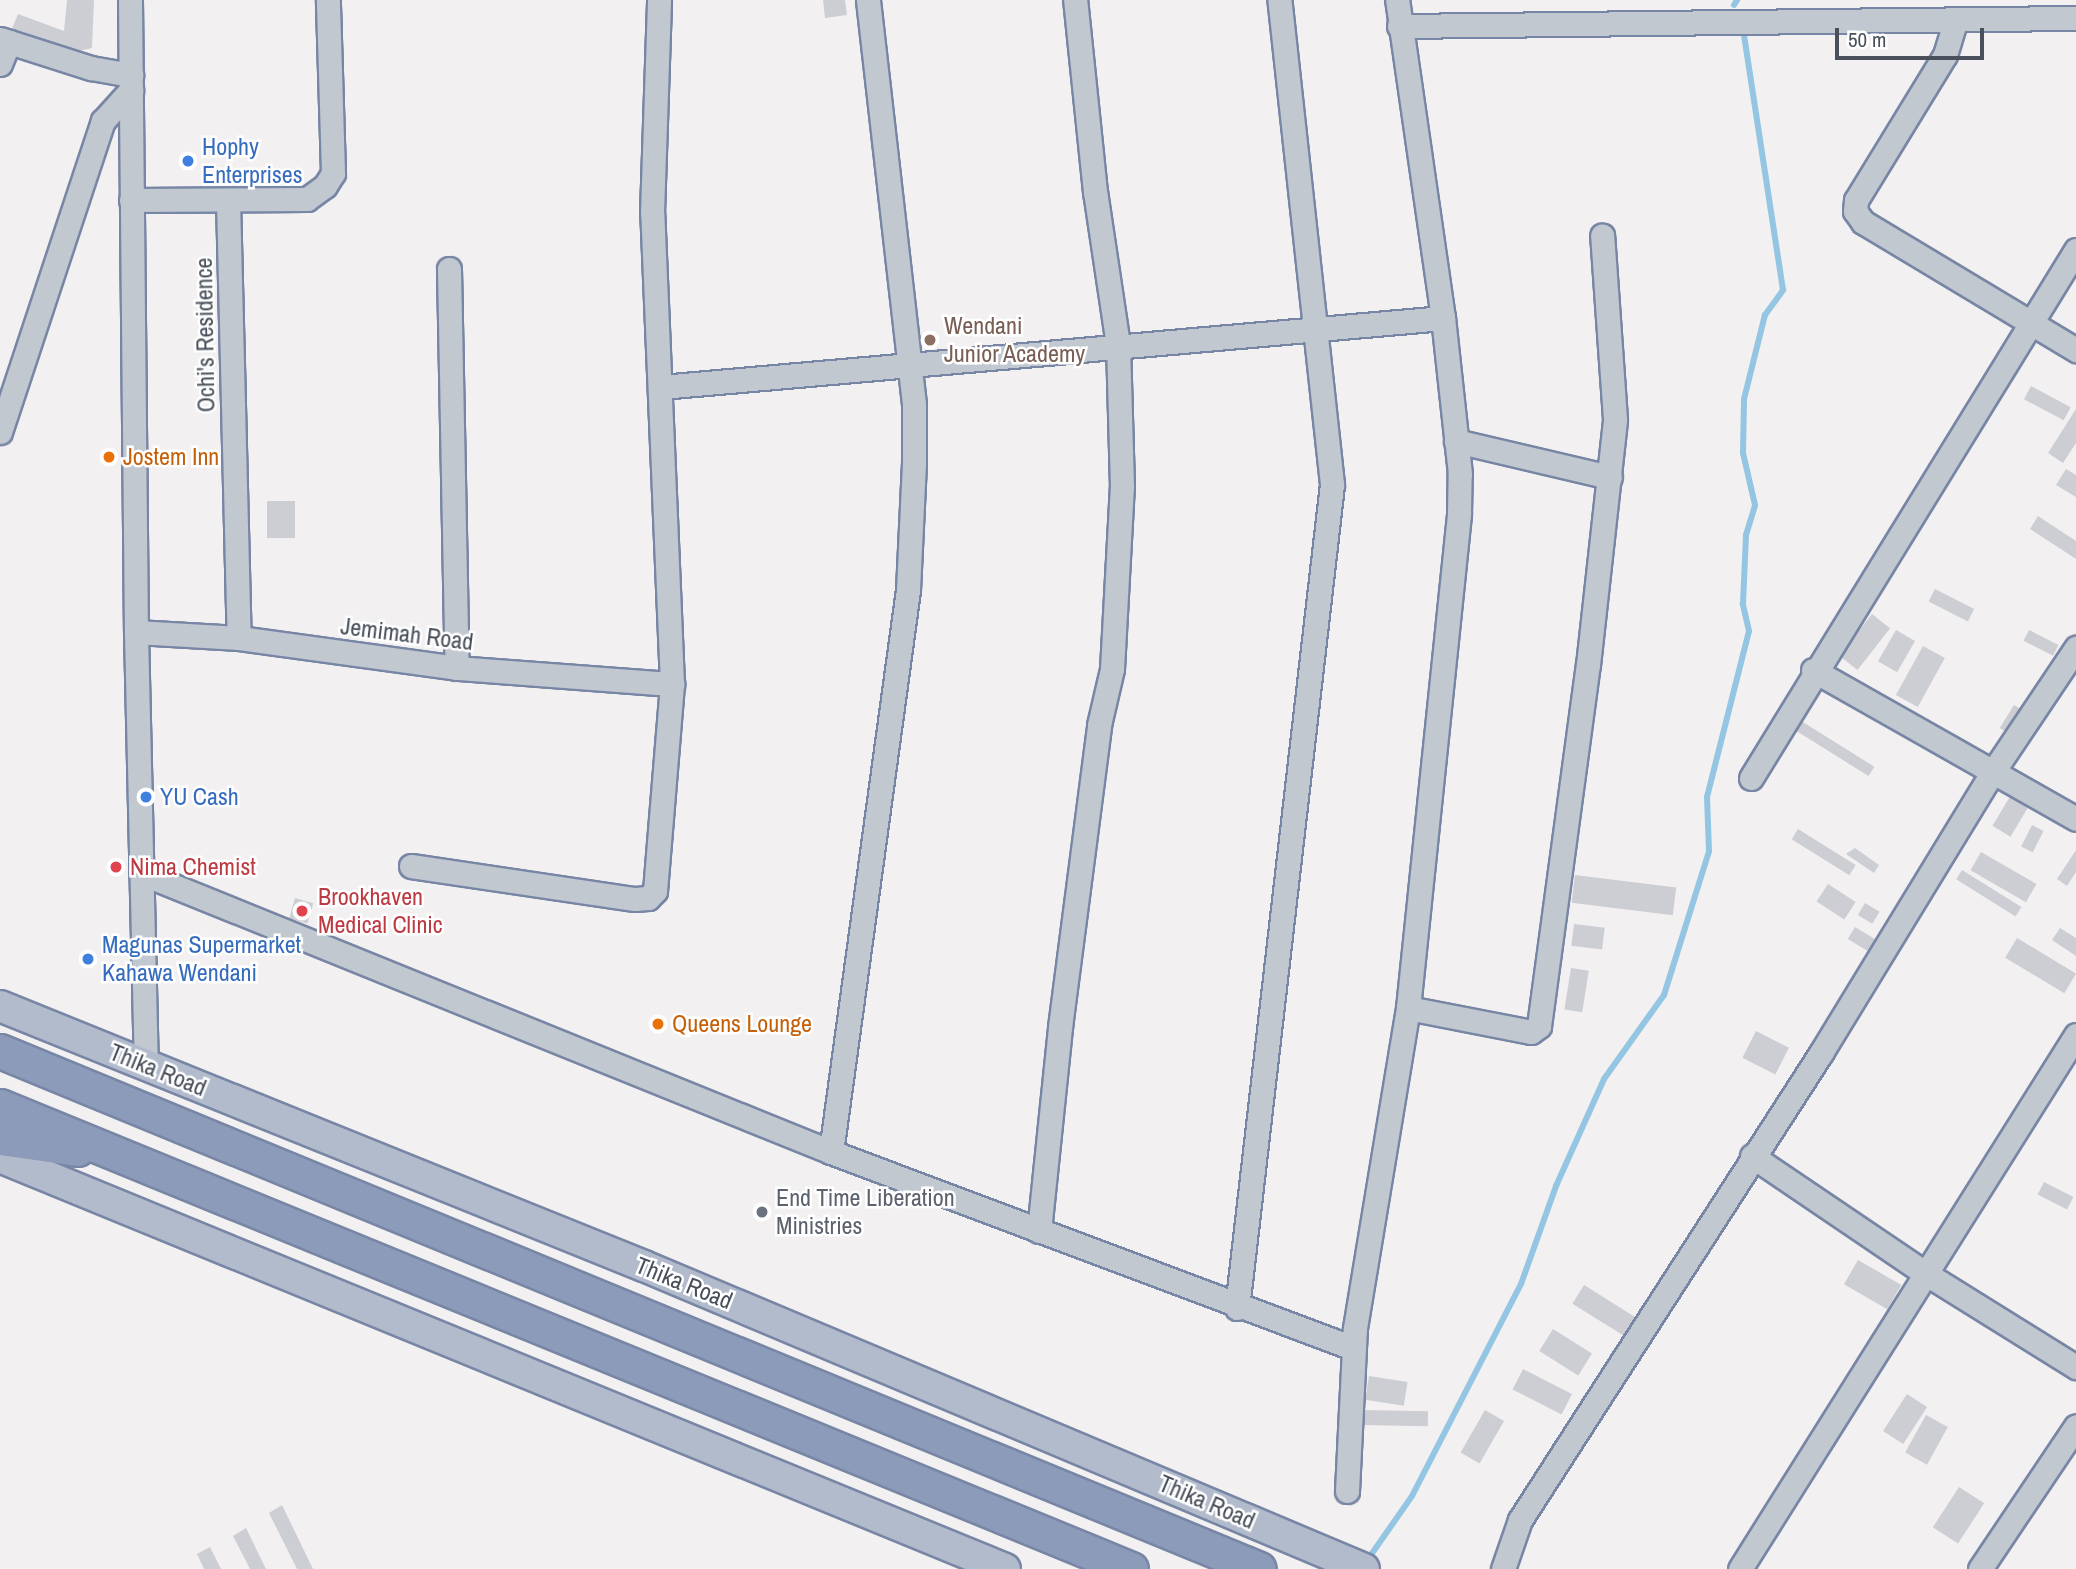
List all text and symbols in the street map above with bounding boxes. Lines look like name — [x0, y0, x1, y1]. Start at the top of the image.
scale bar — [1838, 14, 1987, 58]
text: 50 m — [1848, 25, 1886, 54]
place label: Hophy Enterprises — [202, 133, 303, 189]
marker: Hophy Enterprises — [180, 153, 196, 169]
street label: Ochi's Residence — [189, 257, 221, 413]
place label: Wendani Junior Academy — [944, 312, 1086, 368]
marker: Wendani Junior Academy — [922, 332, 938, 348]
place label: Jostem Inn — [123, 443, 219, 471]
marker: Jostem Inn — [101, 449, 117, 465]
street label: Jemimah Road — [339, 612, 475, 656]
place label: YU Cash — [160, 783, 239, 811]
marker: YU Cash — [138, 789, 154, 805]
place label: Nima Chemist — [130, 853, 256, 881]
marker: Nima Chemist — [108, 859, 124, 875]
place label: Brookhaven Medical Clinic — [318, 883, 443, 939]
marker: Brookhaven Medical Clinic — [292, 901, 312, 921]
place label: Magunas Supermarket Kahawa Wendani — [102, 931, 301, 987]
marker: Magunas Supermarket Kahawa Wendani — [80, 951, 96, 967]
place label: Queens Lounge — [672, 1010, 812, 1038]
marker: Queens Lounge — [650, 1016, 666, 1032]
street label: Thika Road — [105, 1038, 211, 1102]
place label: End Time Liberation Ministries — [776, 1184, 955, 1240]
marker: End Time Liberation Ministries — [754, 1204, 770, 1220]
street label: Thika Road — [631, 1251, 737, 1315]
street label: Thika Road — [1155, 1469, 1259, 1535]

